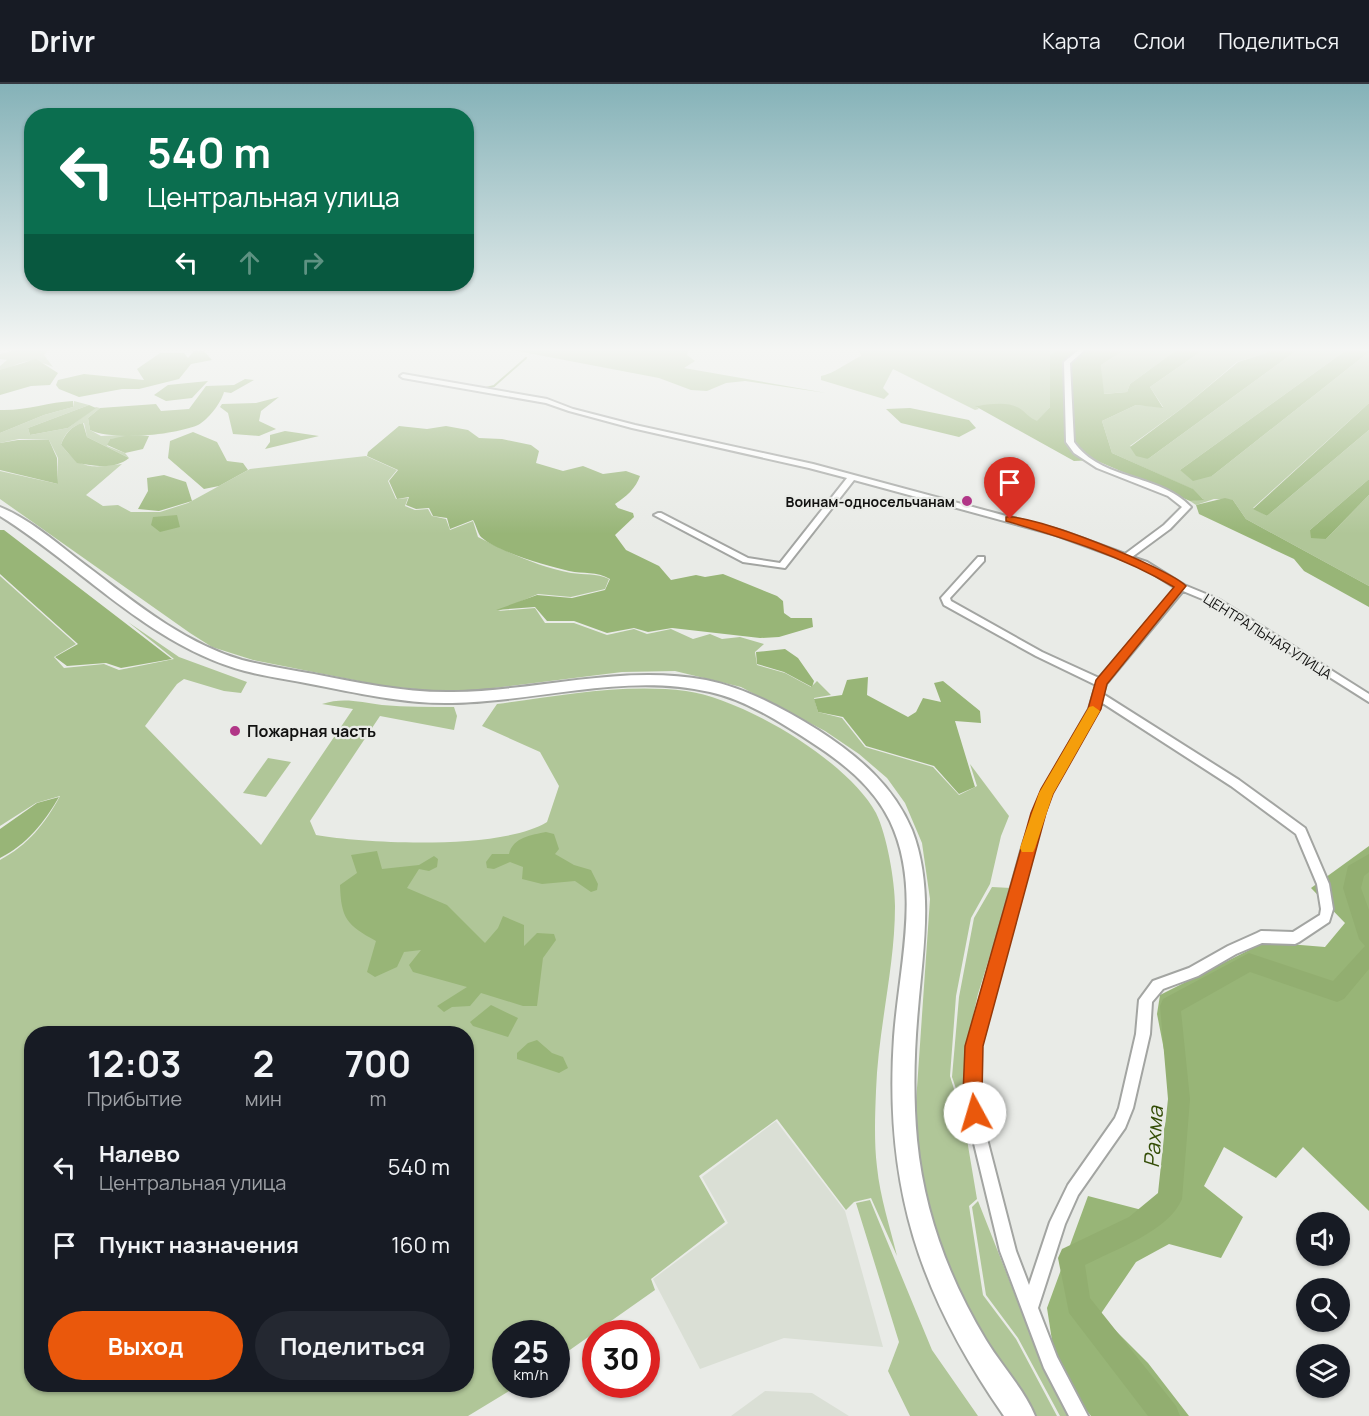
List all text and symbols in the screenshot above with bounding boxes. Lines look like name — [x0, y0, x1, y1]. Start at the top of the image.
text: Drivr — [30, 22, 95, 60]
text: Карта — [1042, 27, 1101, 55]
text: Слои — [1134, 27, 1185, 55]
text: Поделиться — [1218, 27, 1339, 55]
text: 540 m — [147, 123, 271, 181]
icon: left — [48, 132, 126, 210]
text: Центральная улица — [147, 178, 400, 215]
icon: left — [170, 246, 203, 279]
icon: ahead — [233, 246, 266, 279]
icon: right — [296, 246, 329, 279]
pin — [984, 457, 1035, 519]
icon: arrive — [993, 466, 1026, 499]
place label: Воинам-односельчанам — [786, 492, 955, 511]
marker: Воинам-односельчанам — [960, 494, 974, 508]
street label: ЦЕНТРАЛЬНАЯ УЛИЦА — [1200, 589, 1336, 683]
place label: Пожарная часть — [247, 720, 376, 742]
marker: Пожарная часть — [228, 724, 242, 738]
text: 12:03 — [87, 1039, 182, 1088]
text: 2 — [253, 1039, 274, 1088]
text: 700 — [345, 1039, 411, 1088]
position arrow — [943, 1081, 1007, 1145]
text: Прибытие — [87, 1085, 182, 1112]
text: мин — [245, 1085, 282, 1112]
text: m — [369, 1085, 386, 1112]
water label: Рахма — [1137, 1104, 1169, 1169]
text: Налево — [99, 1139, 180, 1169]
icon: left — [48, 1151, 81, 1184]
text: 540 m — [388, 1152, 450, 1182]
text: Центральная улица — [99, 1169, 286, 1196]
map controls — [1296, 1212, 1350, 1398]
button: sound — [1296, 1212, 1350, 1266]
icon: arrive — [48, 1229, 81, 1262]
text: Пункт назначения — [99, 1230, 299, 1260]
text: 160 m — [391, 1230, 450, 1260]
button: search — [1296, 1278, 1350, 1332]
button: Выход — [48, 1311, 243, 1380]
button: Поделиться — [255, 1311, 450, 1380]
speed limit sign: 30 — [582, 1320, 660, 1398]
text: 25 — [513, 1331, 549, 1372]
button: layers — [1296, 1344, 1350, 1398]
text: km/h — [514, 1364, 548, 1385]

